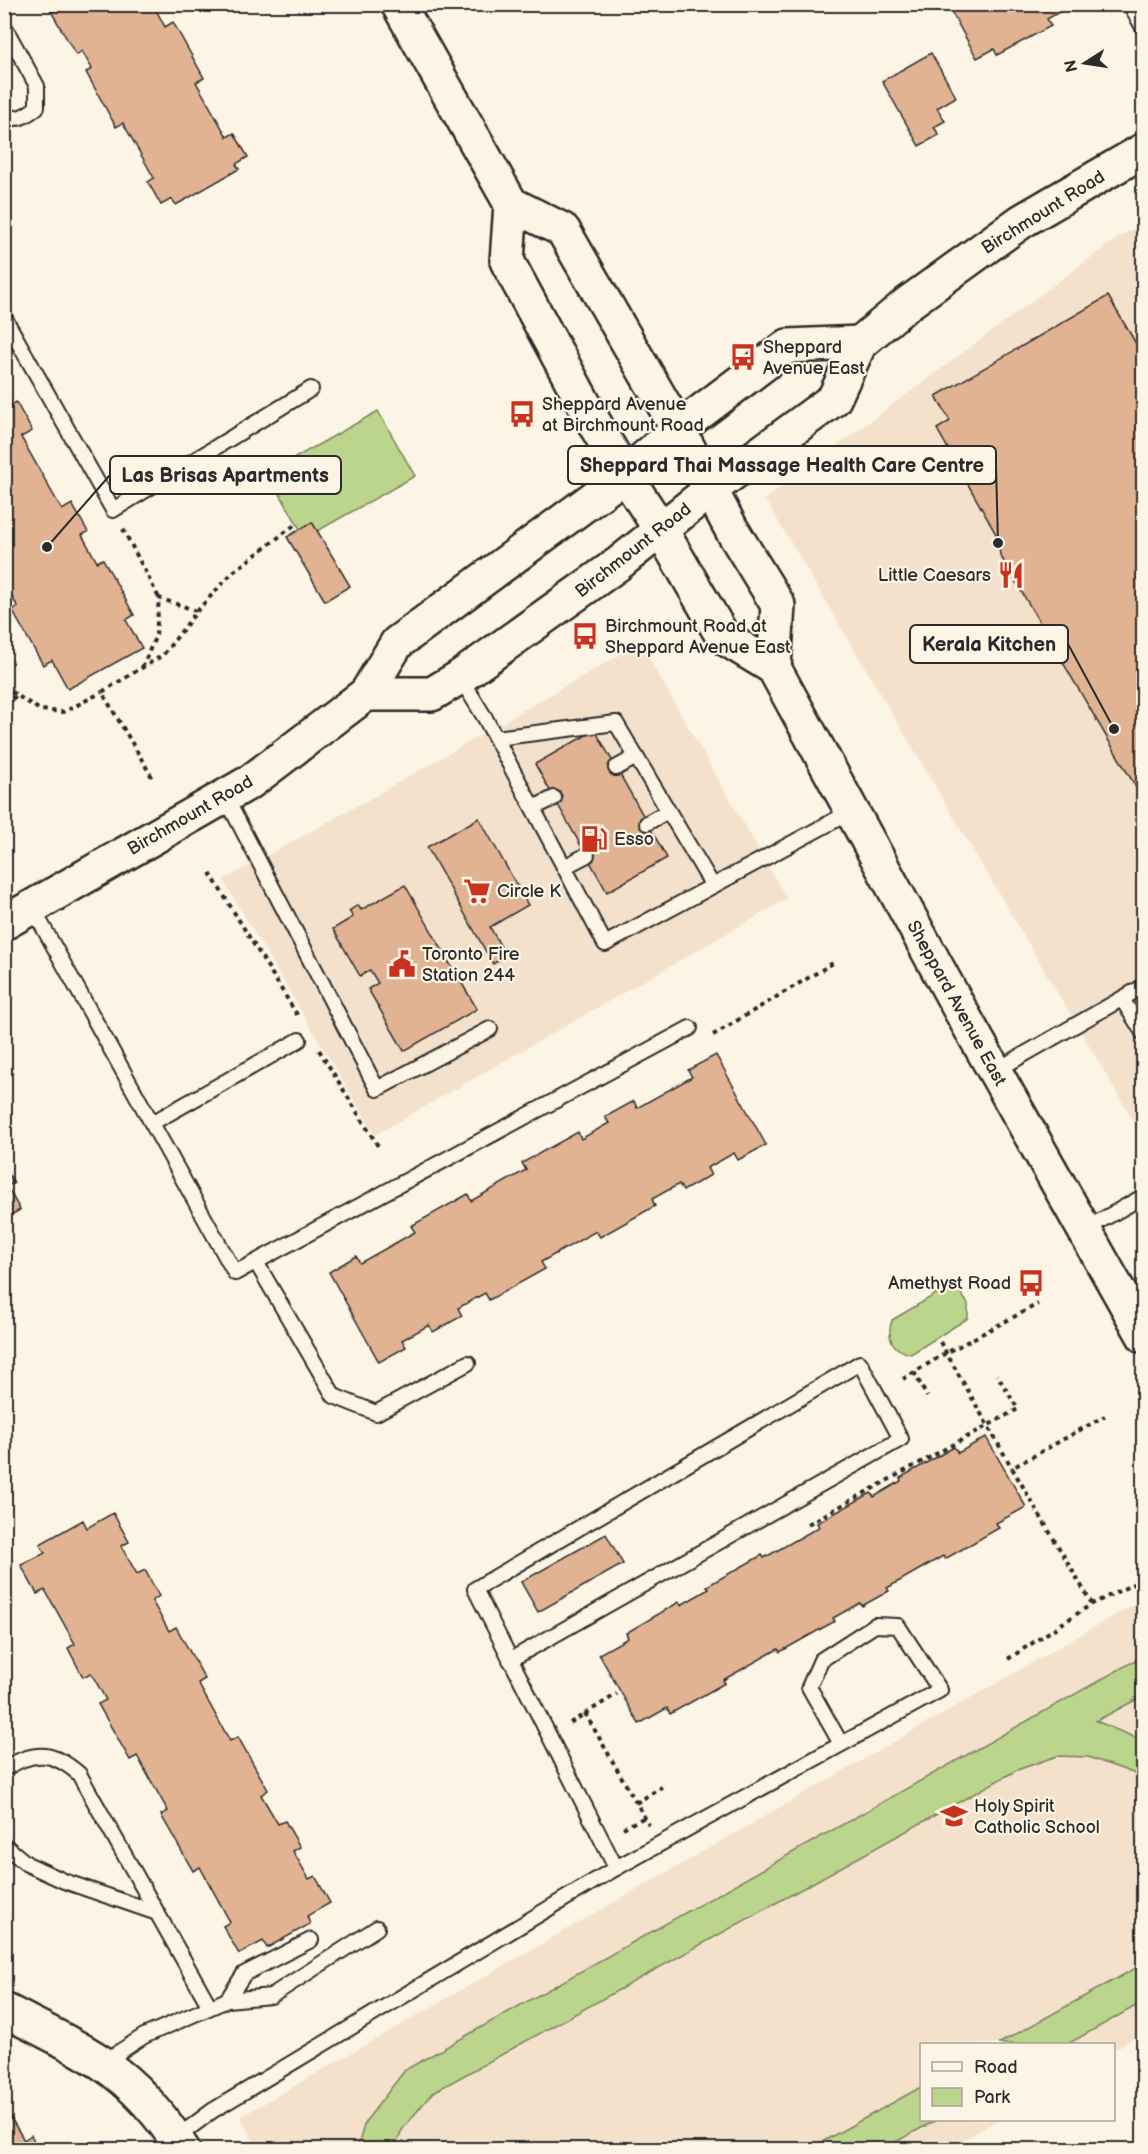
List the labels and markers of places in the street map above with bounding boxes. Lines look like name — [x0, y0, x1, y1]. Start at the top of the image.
place label: Sheppard Avenue East — [763, 337, 865, 379]
bus stop icon: Sheppard Avenue East — [728, 342, 758, 372]
place label: Sheppard Avenue at Birchmount Road — [542, 394, 704, 436]
bus stop icon: Sheppard Avenue at Birchmount Road — [507, 399, 537, 429]
callout: Sheppard Thai Massage Health Care Centre — [568, 446, 996, 484]
callout: Las Brisas Apartments — [110, 456, 341, 494]
restaurant icon: Little Caesars — [996, 560, 1026, 590]
place label: Little Caesars — [878, 565, 991, 586]
place label: Birchmount Road at Sheppard Avenue East — [605, 616, 791, 658]
bus stop icon: Birchmount Road at Sheppard Avenue East — [570, 621, 600, 651]
callout: Kerala Kitchen — [910, 625, 1068, 663]
fuel station icon: Esso — [579, 824, 609, 854]
place label: Esso — [614, 829, 654, 850]
supermarket icon: Circle K — [462, 876, 492, 906]
place label: Circle K — [497, 881, 561, 902]
place label: Toronto Fire Station 244 — [422, 944, 520, 986]
public building icon: Toronto Fire Station 244 — [387, 949, 417, 979]
bus stop icon: Amethyst Road — [1016, 1268, 1046, 1298]
place label: Amethyst Road — [888, 1273, 1011, 1294]
place label: Holy Spirit Catholic School — [974, 1796, 1100, 1838]
school or university icon: Holy Spirit Catholic School — [939, 1801, 969, 1831]

